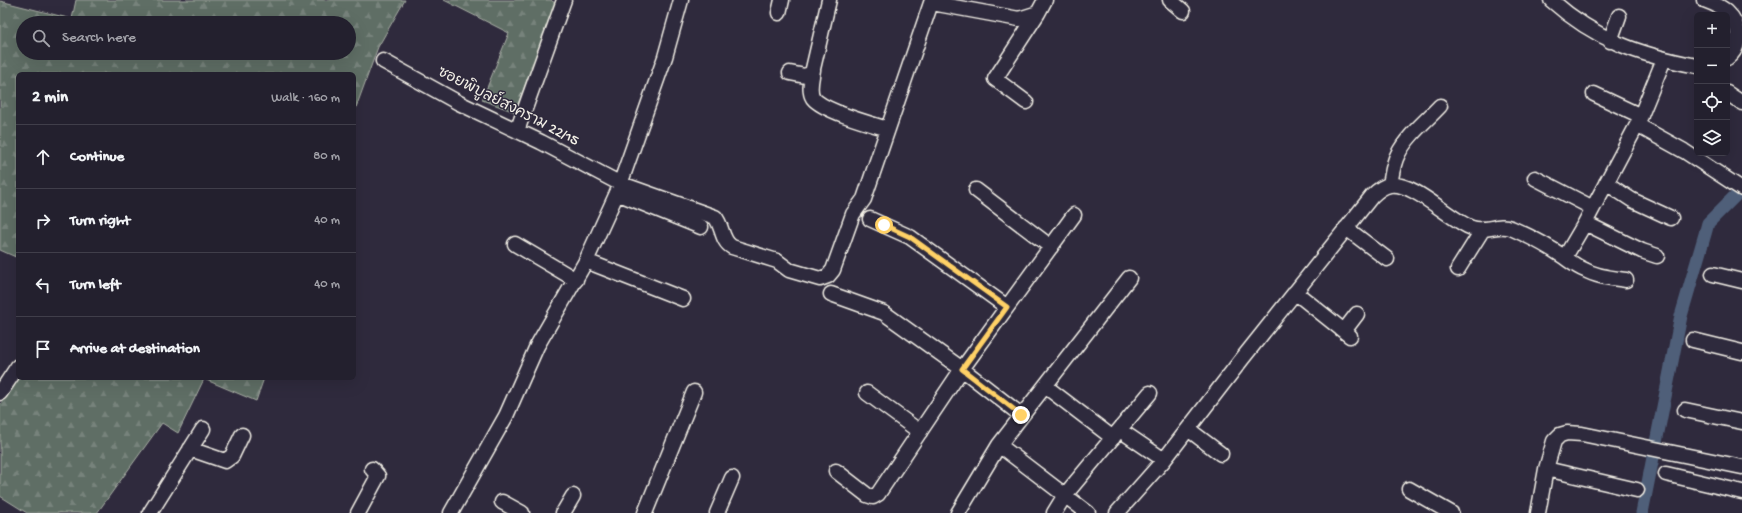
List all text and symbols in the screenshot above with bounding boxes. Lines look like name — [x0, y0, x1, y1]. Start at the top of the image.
map controls — [1694, 12, 1730, 156]
button: + — [1694, 12, 1730, 48]
search box — [16, 16, 356, 60]
icon: search — [30, 27, 52, 49]
text: Search here — [62, 29, 136, 47]
button: − — [1694, 48, 1730, 84]
street label: ซอยพิบูลย์สงคราม 22/15 — [434, 61, 583, 151]
button: locate — [1694, 84, 1730, 120]
text: 2 min — [32, 88, 68, 108]
text: Walk · 160 m — [271, 91, 340, 106]
button: layers — [1694, 120, 1730, 156]
icon: ahead — [32, 146, 54, 168]
text: Continue — [70, 148, 124, 166]
text: 80 m — [313, 149, 340, 164]
icon: right — [32, 210, 54, 232]
text: Turn right — [70, 212, 130, 230]
text: 40 m — [314, 213, 340, 228]
route start — [875, 216, 893, 234]
icon: left — [32, 274, 54, 296]
text: Turn left — [70, 276, 121, 294]
text: 40 m — [314, 277, 340, 292]
icon: arrive — [32, 338, 54, 360]
text: Arrive at destination — [70, 340, 200, 358]
route end — [1012, 406, 1030, 424]

